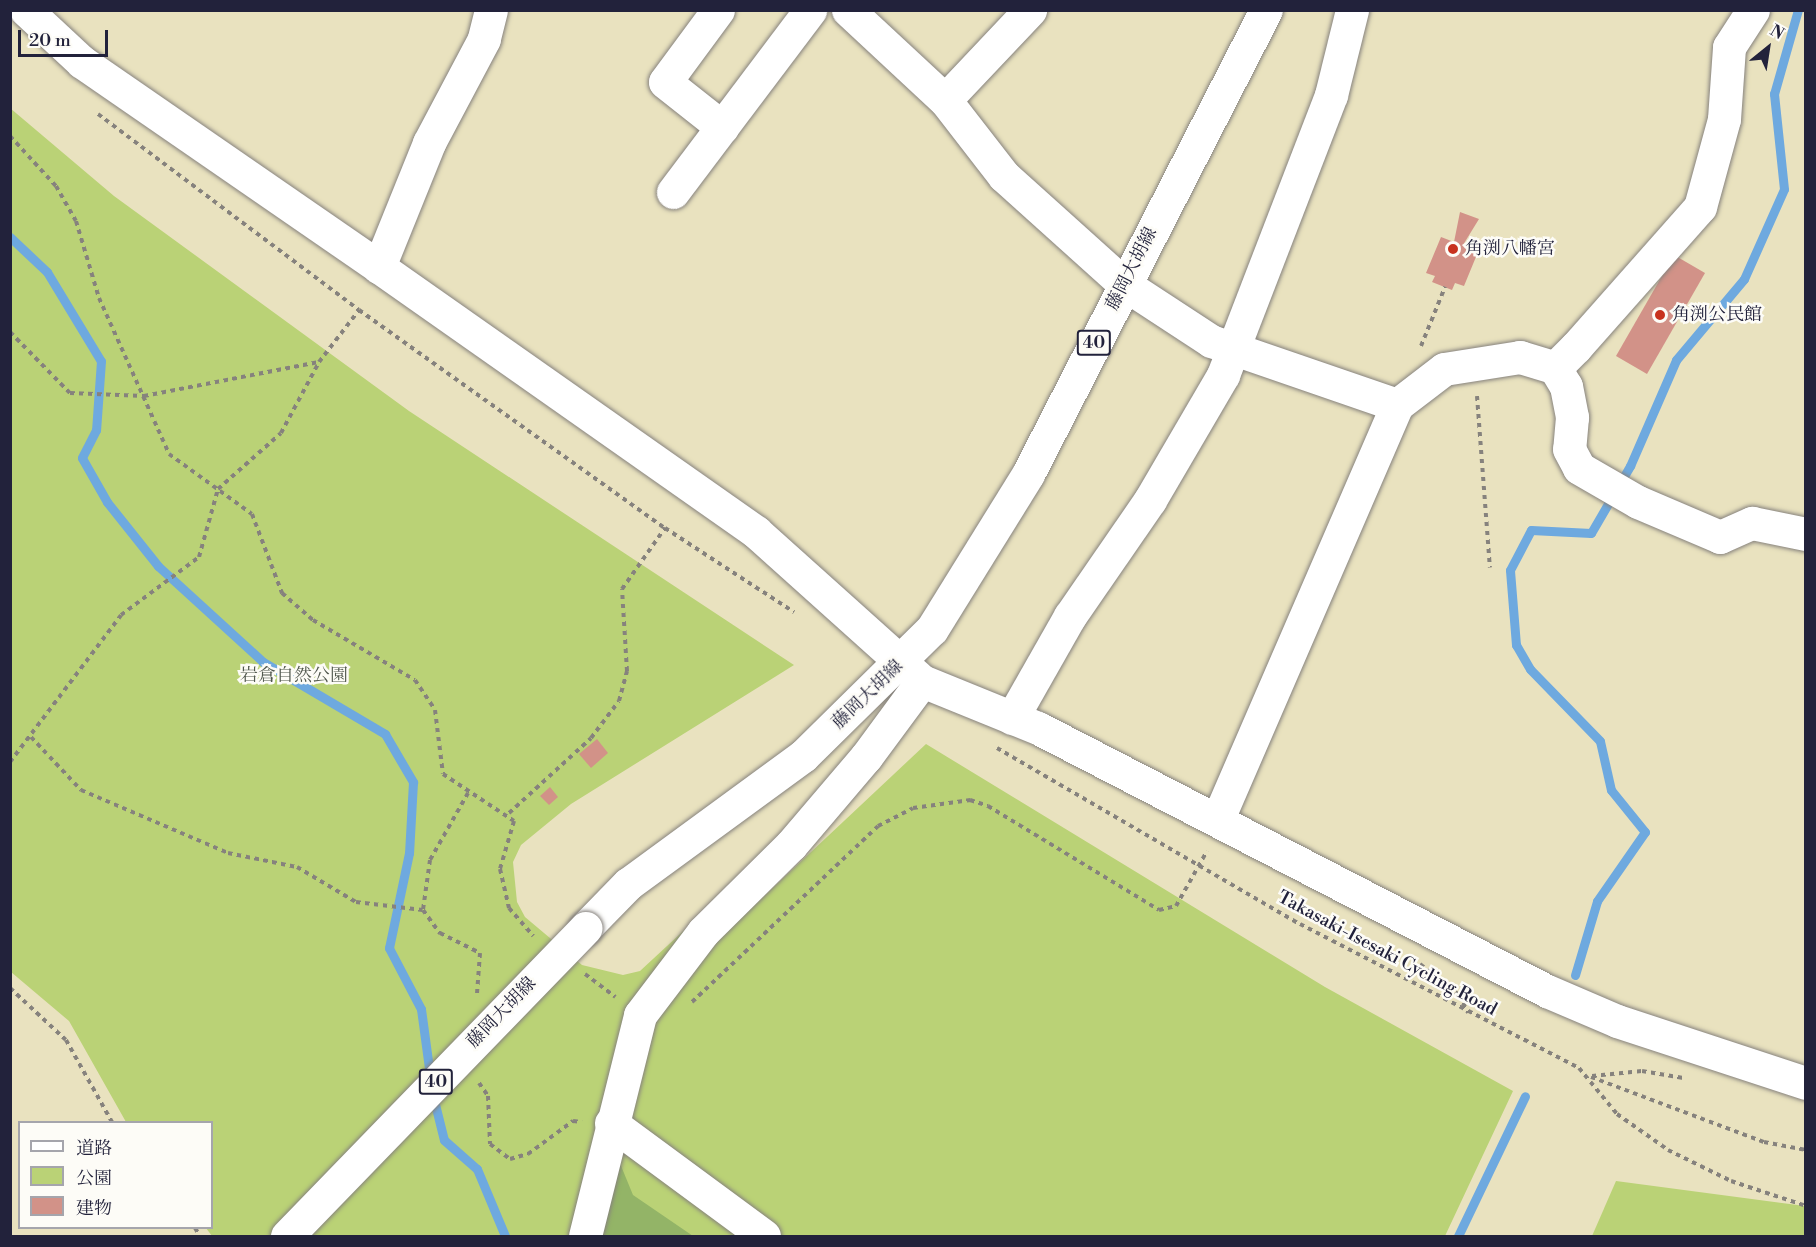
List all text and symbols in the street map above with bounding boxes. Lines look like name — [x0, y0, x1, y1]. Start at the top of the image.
scale bar — [21, 18, 111, 56]
north arrow — [1738, 18, 1798, 78]
text: N — [1767, 21, 1787, 44]
text: 20 m — [29, 29, 71, 52]
street label: 藤岡大胡線 — [1102, 224, 1162, 314]
place label: 角渕八幡宮 — [1465, 238, 1555, 260]
marker: 角渕八幡宮 — [1446, 242, 1460, 256]
place label: 角渕公民館 — [1672, 304, 1762, 326]
marker: 角渕公民館 — [1653, 308, 1667, 322]
road number: 40 — [1076, 330, 1112, 356]
street label: 藤岡大胡線 — [828, 656, 908, 734]
park label: 岩倉自然公園 — [240, 665, 348, 687]
street label: Takasaki-Isesaki Cycling Road — [1274, 887, 1500, 1021]
street label: 藤岡大胡線 — [463, 973, 541, 1053]
road number: 40 — [418, 1069, 454, 1095]
legend — [18, 1121, 213, 1229]
text: 道路 — [76, 1137, 112, 1160]
text: 公園 — [76, 1167, 112, 1190]
text: 建物 — [76, 1197, 112, 1220]

